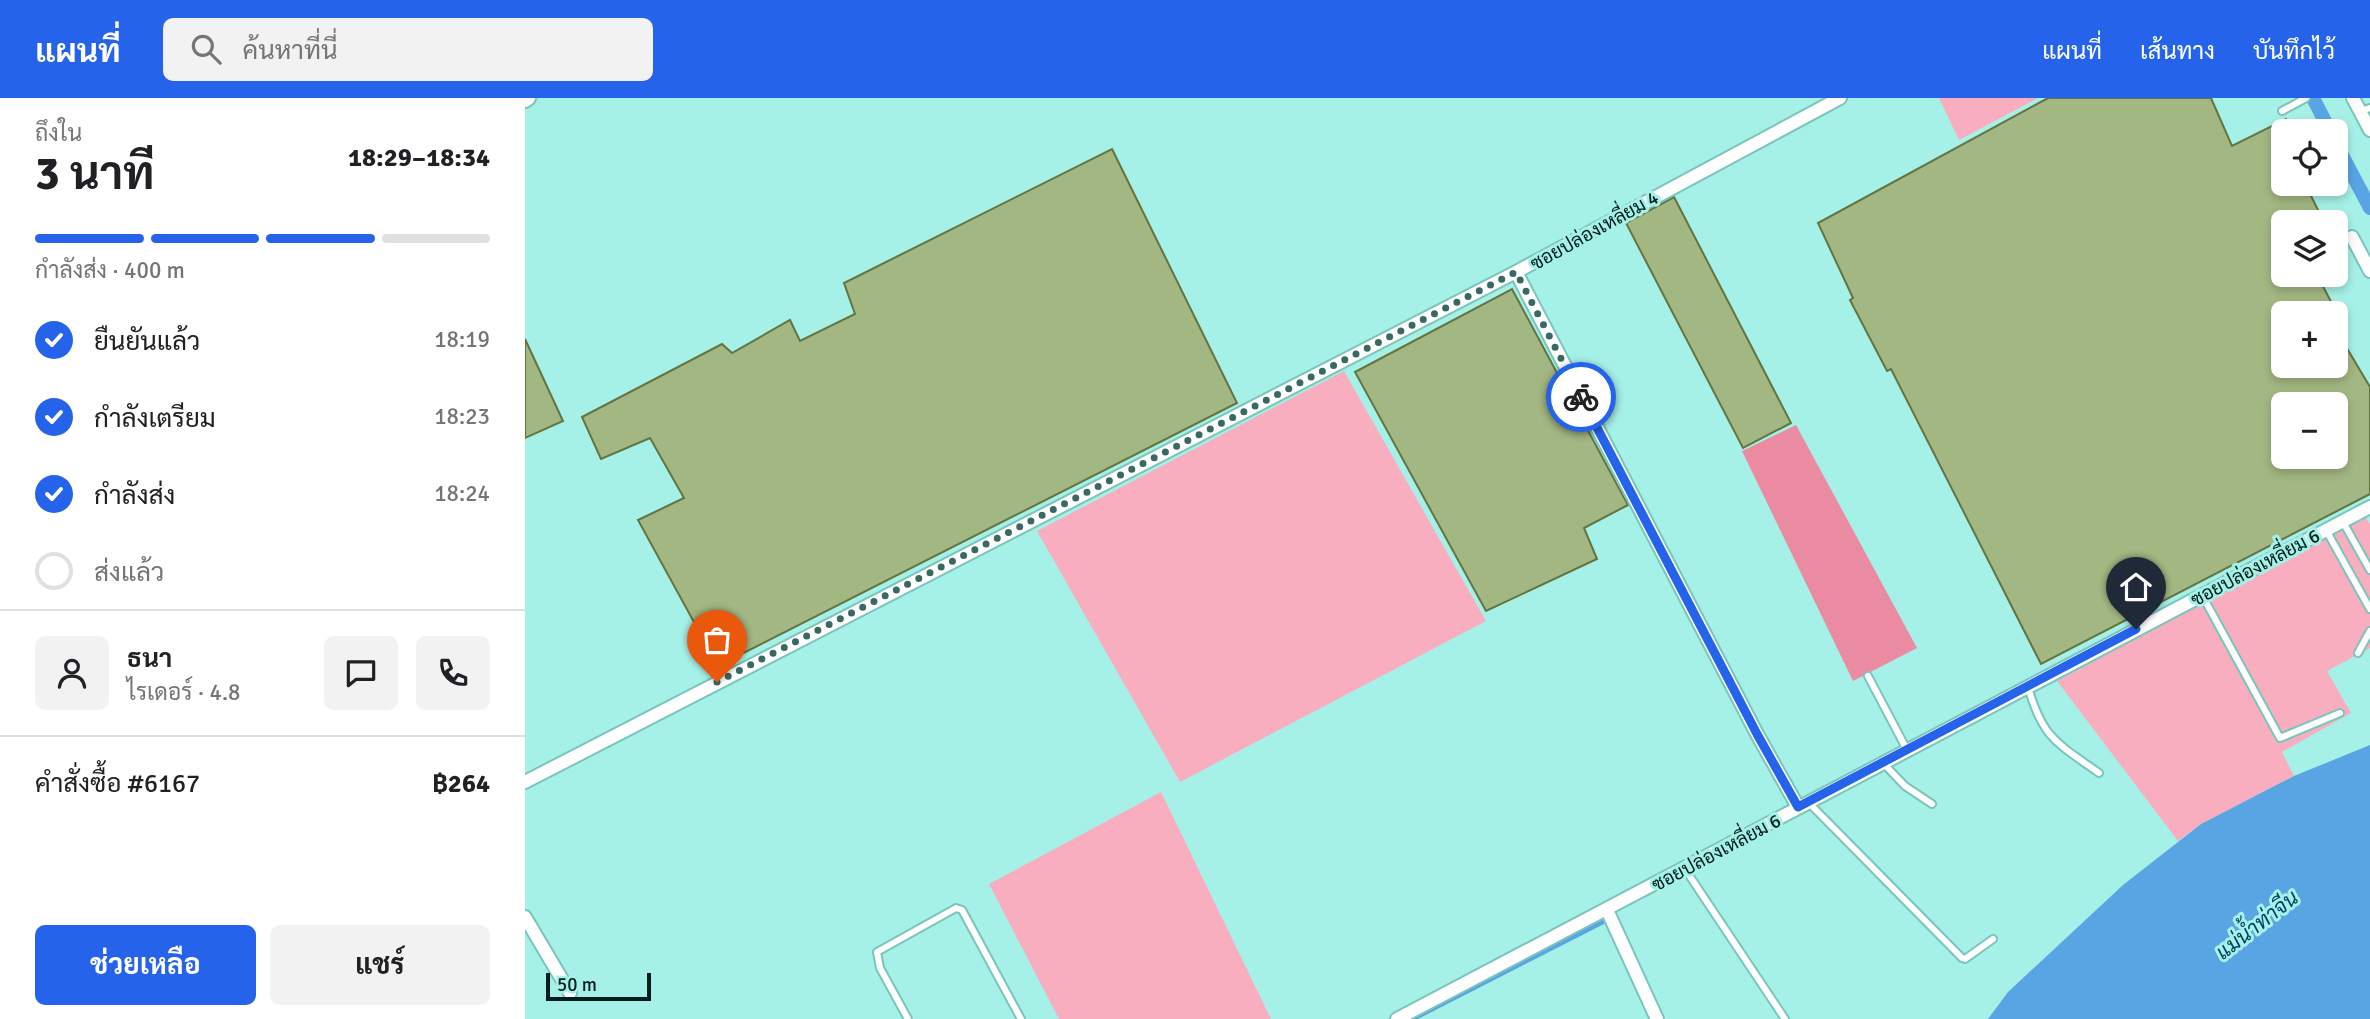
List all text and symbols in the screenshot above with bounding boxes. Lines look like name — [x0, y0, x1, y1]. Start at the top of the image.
search box — [163, 18, 653, 81]
icon: search — [187, 30, 225, 68]
text: แผนที่ — [35, 31, 121, 72]
text: ค้นหาที่นี่ — [243, 35, 338, 67]
text: แผนที่ — [2042, 36, 2102, 66]
text: เส้นทาง — [2140, 36, 2215, 66]
text: บันทึกไว้ — [2253, 36, 2335, 66]
text: ถึงใน — [35, 119, 82, 148]
map controls — [2271, 119, 2348, 469]
button: locate — [2271, 119, 2348, 196]
text: 18:29–18:34 — [348, 142, 490, 174]
text: 3 นาที — [35, 146, 155, 202]
street label: ซอยปล่องเหลี่ยม 4 — [1523, 180, 1663, 276]
button: layers — [2271, 210, 2348, 287]
text: กำลังส่ง · 400 m — [35, 256, 185, 285]
button: + — [2271, 301, 2348, 378]
icon: check — [35, 321, 73, 359]
text: 18:19 — [434, 325, 490, 354]
text: ยืนยันแล้ว — [94, 326, 200, 358]
courier — [1546, 362, 1616, 432]
icon: bike — [1562, 378, 1600, 416]
button: − — [2271, 392, 2348, 469]
icon: check — [35, 398, 73, 436]
text: 18:23 — [434, 402, 490, 431]
text: กำลังเตรียม — [94, 403, 216, 435]
icon: check — [35, 475, 73, 513]
text: 18:24 — [434, 479, 490, 508]
text: กำลังส่ง — [94, 480, 175, 512]
street label: ซอยปล่องเหลี่ยม 6 — [2184, 518, 2324, 612]
text: ส่งแล้ว — [94, 557, 164, 589]
pin — [2106, 557, 2166, 629]
icon: home — [2117, 568, 2155, 606]
pin — [687, 610, 747, 682]
icon: bag — [698, 621, 736, 659]
button: person — [35, 636, 109, 710]
button: chat — [324, 636, 398, 710]
button: phone — [416, 636, 490, 710]
text: ธนา — [127, 643, 172, 675]
text: ไรเดอร์ · 4.8 — [127, 678, 241, 707]
text: คำสั่งซื้อ #6167 — [35, 768, 200, 800]
text: ฿264 — [432, 768, 490, 800]
street label: ซอยปล่องเหลี่ยม 6 — [1645, 803, 1785, 897]
water label: แม่น้ำท่าจีน — [2207, 880, 2304, 965]
button: ช่วยเหลือ — [35, 925, 256, 1005]
button: แชร์ — [270, 925, 490, 1005]
scale bar — [546, 970, 651, 1002]
text: 50 m — [557, 973, 597, 997]

